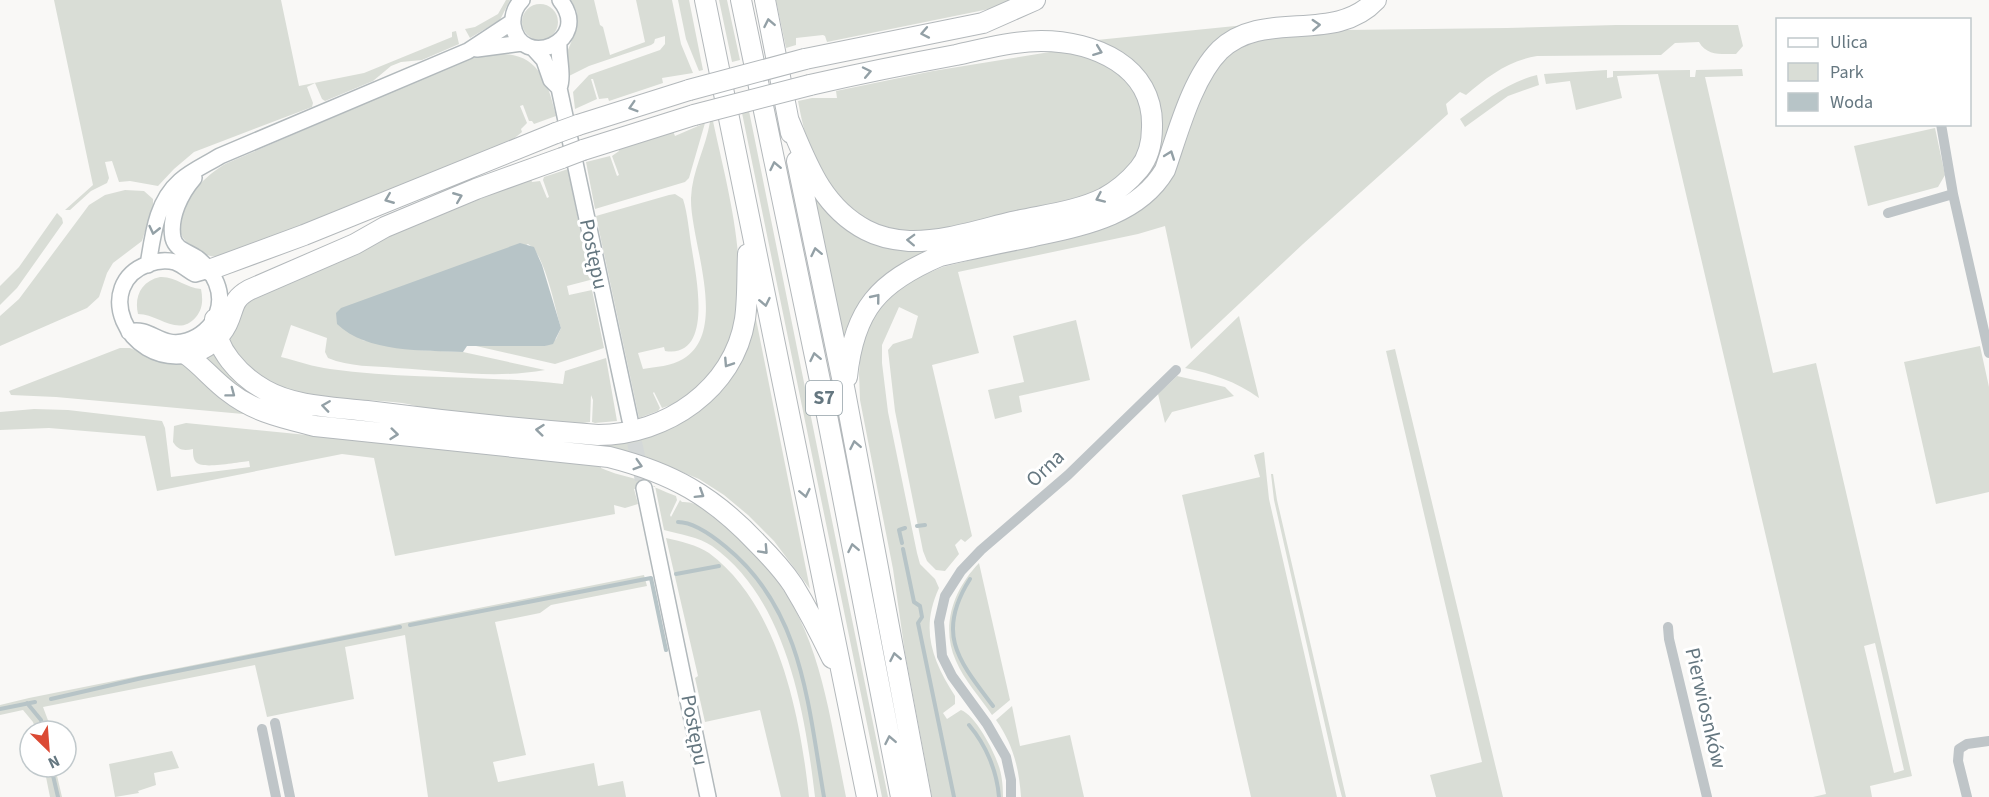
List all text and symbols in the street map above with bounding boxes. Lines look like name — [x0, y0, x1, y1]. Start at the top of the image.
one-way arrow — [763, 18, 776, 28]
one-way arrow — [1311, 18, 1320, 31]
legend — [1776, 18, 1971, 126]
one-way arrow — [920, 26, 930, 39]
text: Ulica — [1830, 30, 1868, 55]
one-way arrow — [1092, 44, 1103, 57]
text: Park — [1830, 60, 1864, 85]
one-way arrow — [861, 67, 871, 80]
text: Woda — [1830, 90, 1873, 115]
one-way arrow — [628, 100, 639, 112]
one-way arrow — [1163, 150, 1176, 161]
one-way arrow — [769, 161, 782, 171]
one-way arrow — [1096, 191, 1107, 203]
one-way arrow — [385, 192, 396, 204]
one-way arrow — [452, 192, 463, 204]
street label: Postępu — [572, 216, 616, 292]
one-way arrow — [149, 225, 162, 235]
one-way arrow — [906, 234, 915, 246]
one-way arrow — [810, 248, 823, 258]
one-way arrow — [868, 294, 879, 305]
one-way arrow — [758, 297, 771, 307]
one-way arrow — [809, 352, 822, 362]
one-way arrow — [724, 356, 735, 367]
road number: S7 — [806, 381, 842, 415]
one-way arrow — [224, 386, 235, 397]
one-way arrow — [321, 400, 330, 412]
one-way arrow — [535, 424, 544, 437]
one-way arrow — [390, 427, 399, 440]
one-way arrow — [849, 440, 862, 450]
street label: Orna — [1019, 442, 1071, 494]
one-way arrow — [632, 458, 642, 470]
one-way arrow — [693, 487, 704, 498]
one-way arrow — [798, 488, 811, 498]
one-way arrow — [847, 543, 860, 553]
one-way arrow — [757, 544, 768, 554]
street label: Pierwiosnków — [1677, 644, 1735, 772]
one-way arrow — [889, 652, 902, 662]
street label: Postępu — [673, 692, 717, 768]
north arrow — [18, 719, 78, 779]
one-way arrow — [884, 735, 897, 745]
text: N — [44, 749, 63, 774]

